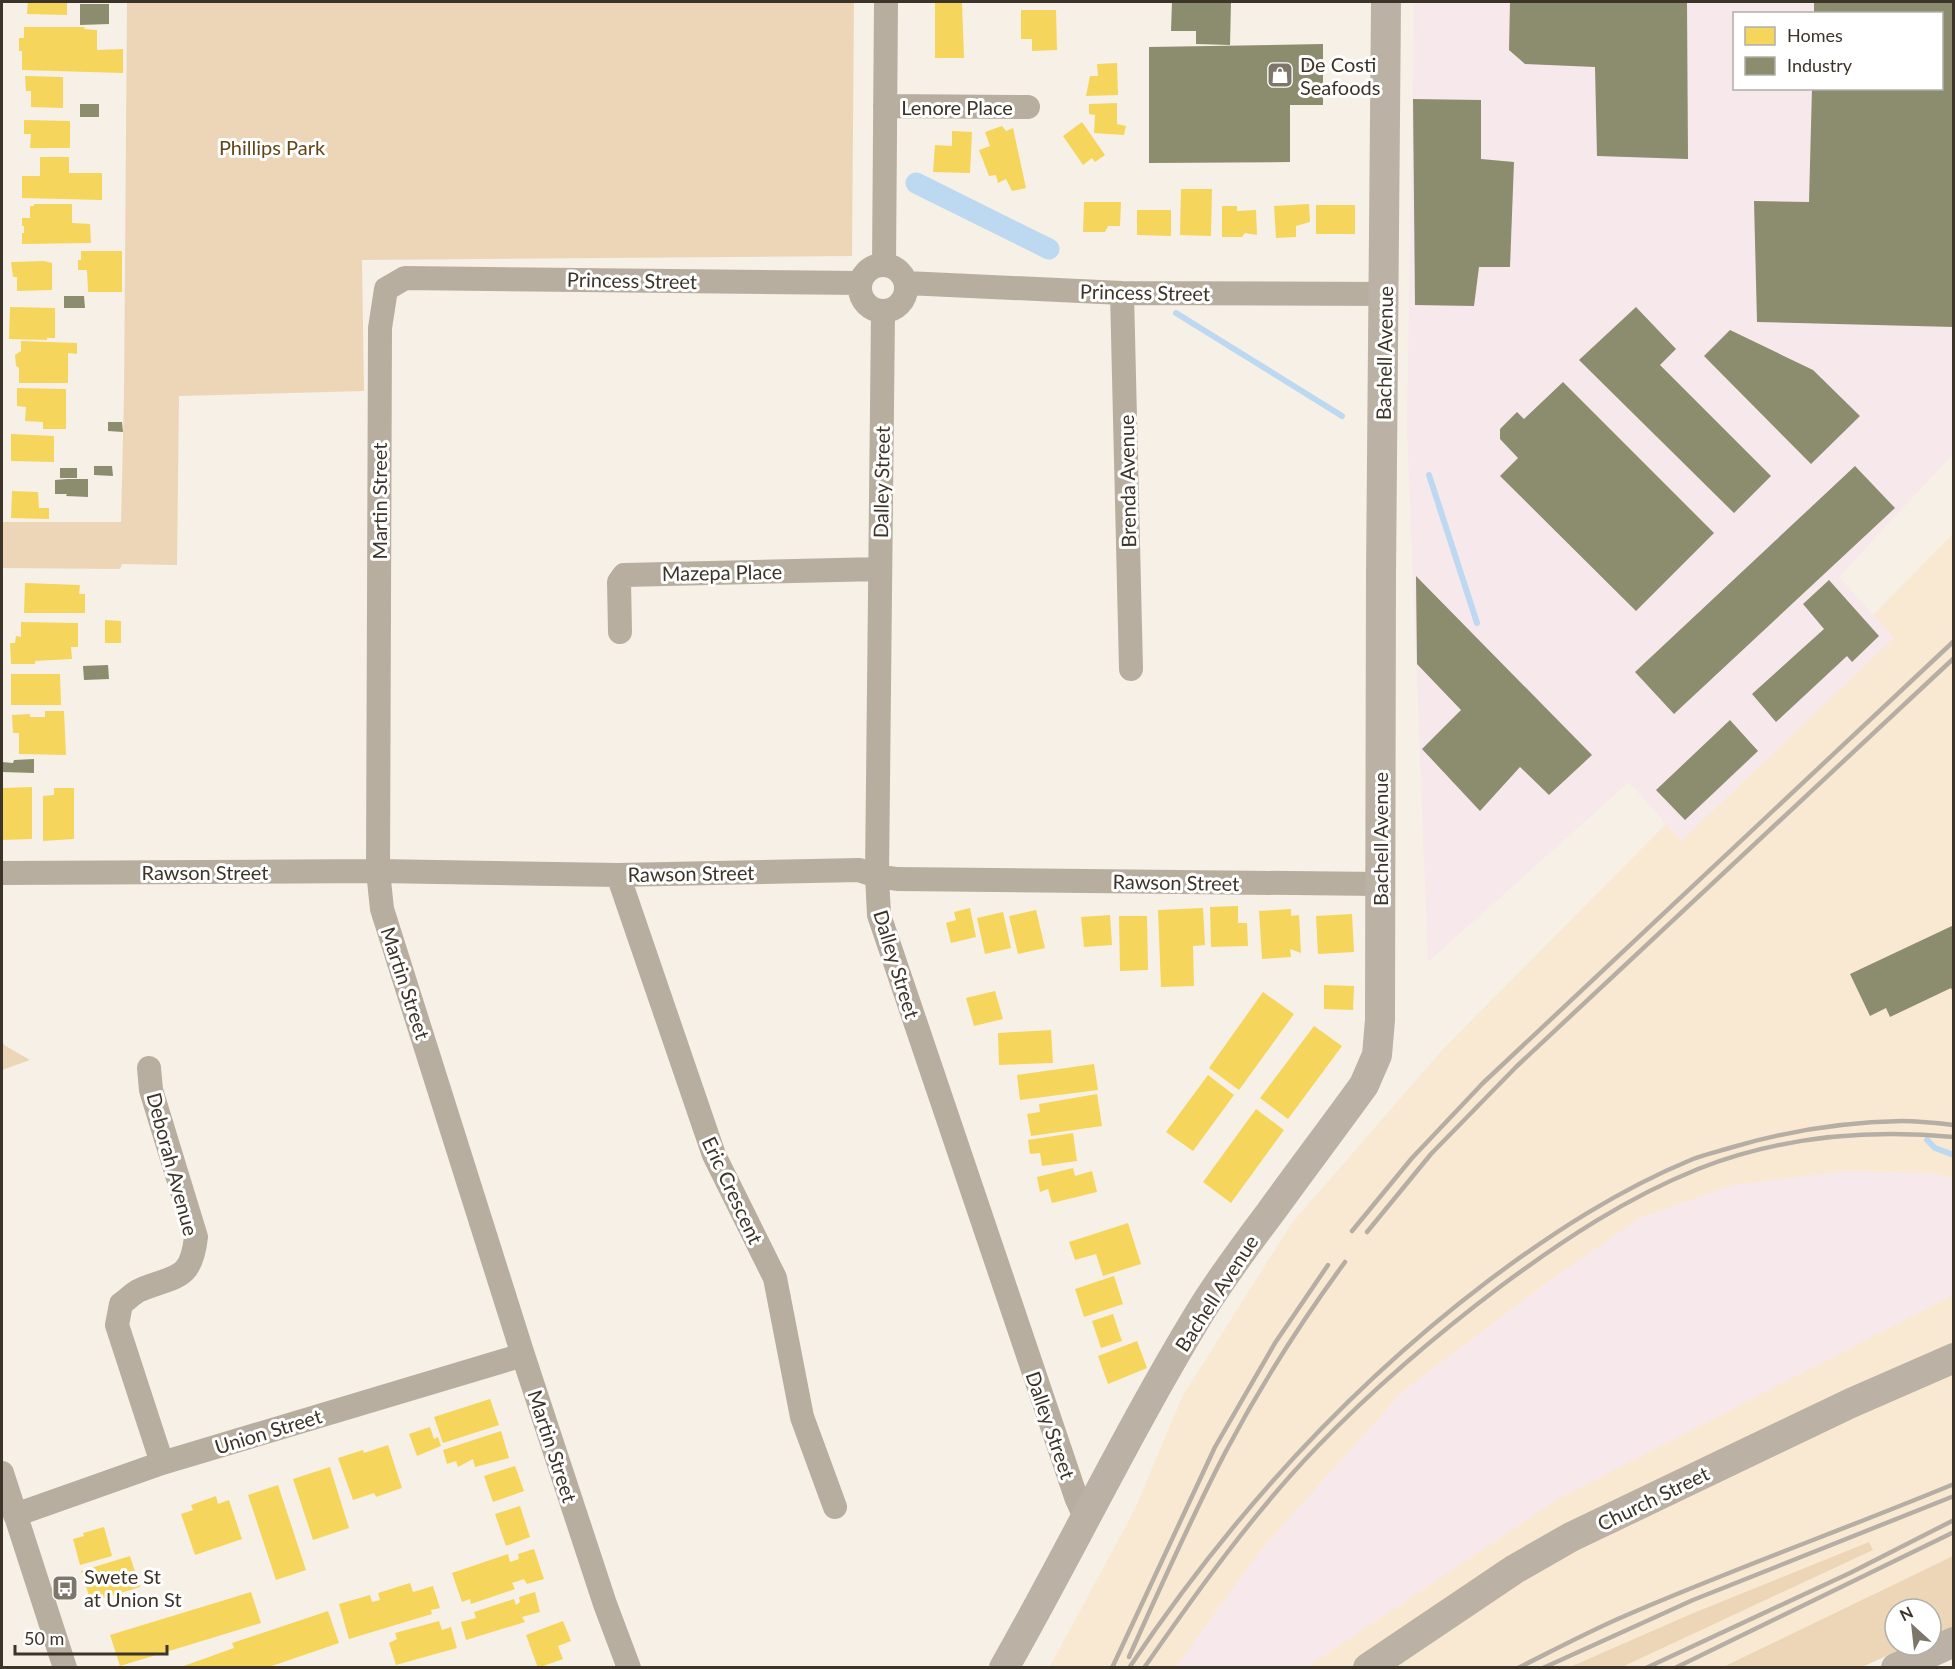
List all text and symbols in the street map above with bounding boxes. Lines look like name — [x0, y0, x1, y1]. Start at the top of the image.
legend — [1733, 12, 1943, 90]
text: Homes — [1787, 24, 1843, 46]
place label: De Costi Seafoods — [1300, 52, 1380, 99]
text: Industry — [1787, 54, 1853, 76]
shop icon: De Costi Seafoods — [1265, 60, 1295, 90]
street label: Lenore Place — [901, 95, 1013, 119]
park label: Phillips Park — [219, 135, 326, 159]
street label: Princess Street — [567, 267, 697, 293]
street label: Princess Street — [1080, 279, 1210, 305]
street label: Bachell Avenue — [1371, 286, 1397, 420]
street label: Brenda Avenue — [1114, 414, 1140, 548]
street label: Dalley Street — [868, 426, 894, 538]
street label: Martin Street — [367, 443, 391, 559]
street label: Mazepa Place — [662, 559, 782, 585]
street label: Bachell Avenue — [1368, 772, 1392, 906]
street label: Rawson Street — [142, 860, 268, 884]
street label: Rawson Street — [627, 860, 755, 886]
street label: Rawson Street — [1112, 869, 1240, 895]
street label: Dalley Street — [869, 907, 925, 1021]
street label: Martin Street — [377, 924, 435, 1042]
street label: Deborah Avenue — [142, 1090, 204, 1238]
street label: Eric Crescent — [698, 1133, 768, 1247]
street label: Bachell Avenue — [1169, 1230, 1263, 1356]
street label: Dalley Street — [1021, 1368, 1081, 1482]
street label: Martin Street — [524, 1387, 582, 1505]
street label: Union Street — [212, 1403, 324, 1459]
street label: Church Street — [1593, 1461, 1713, 1535]
place label: Swete St at Union St — [84, 1564, 182, 1611]
bus stop icon: Swete St at Union St — [50, 1573, 80, 1603]
north arrow — [1883, 1597, 1943, 1657]
text: N — [1896, 1602, 1916, 1624]
scale bar — [15, 1618, 166, 1656]
text: 50 m — [24, 1627, 64, 1649]

